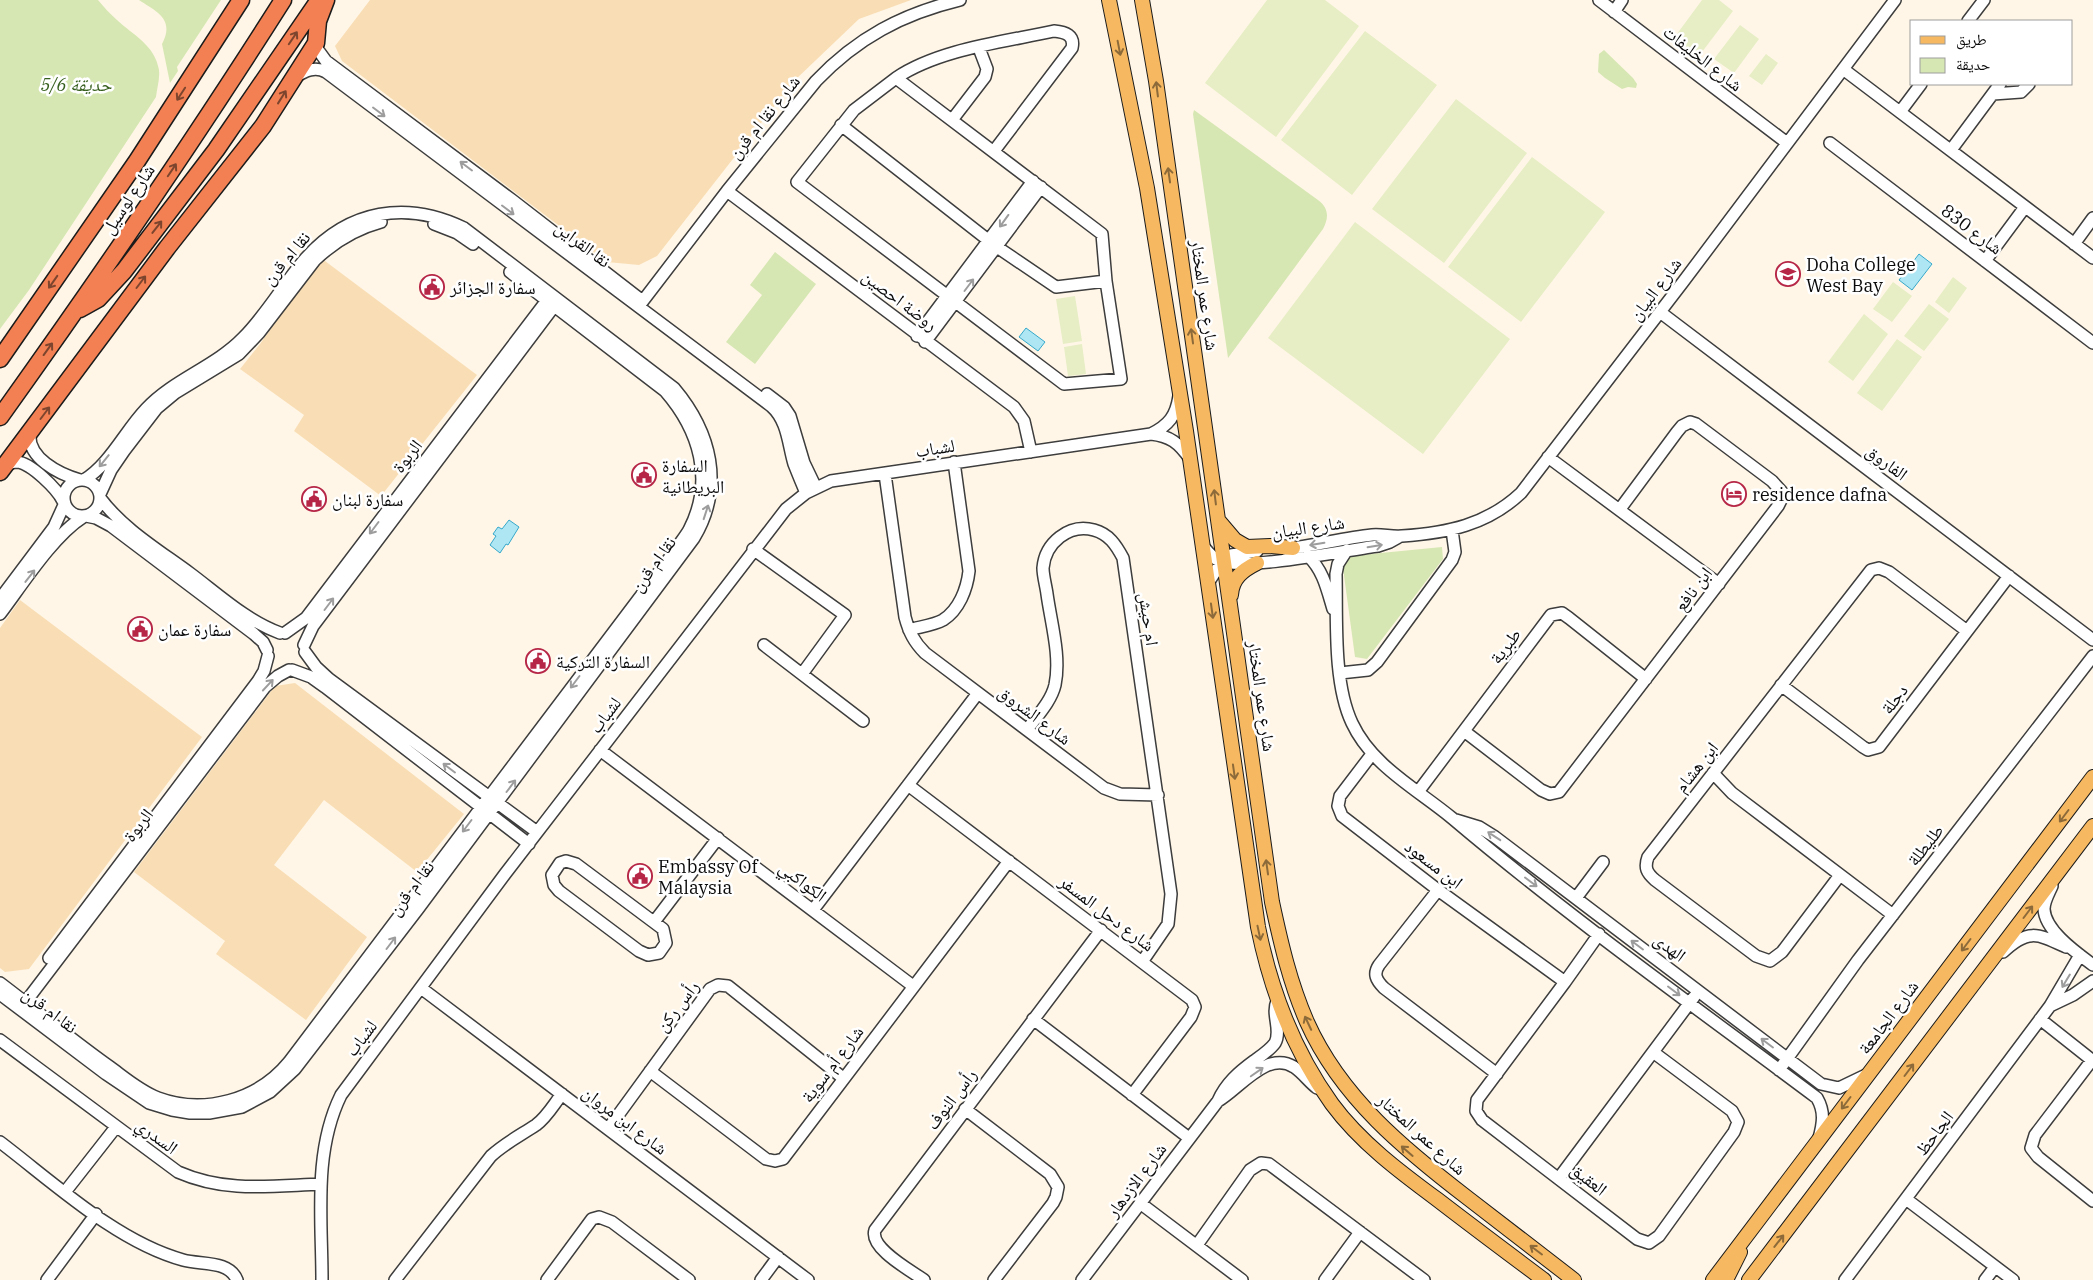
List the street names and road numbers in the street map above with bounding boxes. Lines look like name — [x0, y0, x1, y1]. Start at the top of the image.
street label: شارع الخليفات — [1659, 20, 1747, 96]
street label: شارع نقا ام قرن — [723, 70, 806, 164]
street label: شارع لوسيل — [96, 160, 160, 238]
street label: شارع 830 — [1937, 199, 2007, 259]
street label: نقا القراين — [551, 216, 616, 272]
street label: نقا ام قرن — [257, 226, 316, 290]
street label: شارع عمر المختار — [1186, 237, 1224, 352]
street label: شارع البيان — [1624, 253, 1686, 325]
street label: روضة احصين — [858, 264, 942, 336]
street label: لشباب — [914, 434, 956, 462]
street label: الربوة — [387, 435, 427, 477]
street label: الفاروق — [1861, 439, 1913, 485]
street label: شارع البيان — [1270, 511, 1346, 543]
street label: نقا ام قرن — [625, 532, 682, 597]
street label: ابن نافع — [1669, 562, 1718, 616]
street label: ام حيش — [1133, 591, 1164, 647]
street label: طبرية — [1484, 624, 1526, 668]
street label: شارع عمر المختار — [1243, 638, 1281, 753]
street label: شارع الشروق — [994, 680, 1076, 750]
street label: دجلة — [1875, 680, 1913, 718]
street label: لشباب — [584, 692, 626, 738]
street label: ابن هشام — [1669, 737, 1724, 798]
street label: الربوة — [118, 804, 158, 846]
street label: طليطلة — [1902, 820, 1948, 870]
street label: ابن مسعود — [1400, 835, 1468, 893]
street label: نقا ام قرن — [383, 856, 440, 921]
street label: الكواكبي — [772, 856, 832, 909]
street label: شارع دحل المسفر — [1054, 869, 1159, 956]
street label: الهدى — [1649, 927, 1691, 967]
street label: شارع الجامعة — [1853, 975, 1923, 1059]
street label: رأس ركن — [650, 976, 704, 1036]
street label: نقا ام قرن — [17, 982, 82, 1039]
street label: لشباب — [340, 1015, 382, 1061]
street label: شارع أم سوية — [796, 1021, 869, 1108]
street label: رأس النوف — [921, 1064, 981, 1134]
street label: شارع ابن مروان — [578, 1080, 672, 1160]
street label: شارع عمر المختار — [1372, 1087, 1471, 1180]
street label: الجاحظ — [1910, 1106, 1958, 1160]
street label: السدري — [129, 1113, 183, 1162]
street label: شارع الازدهار — [1100, 1138, 1171, 1222]
street label: العقيق — [1566, 1157, 1612, 1201]

